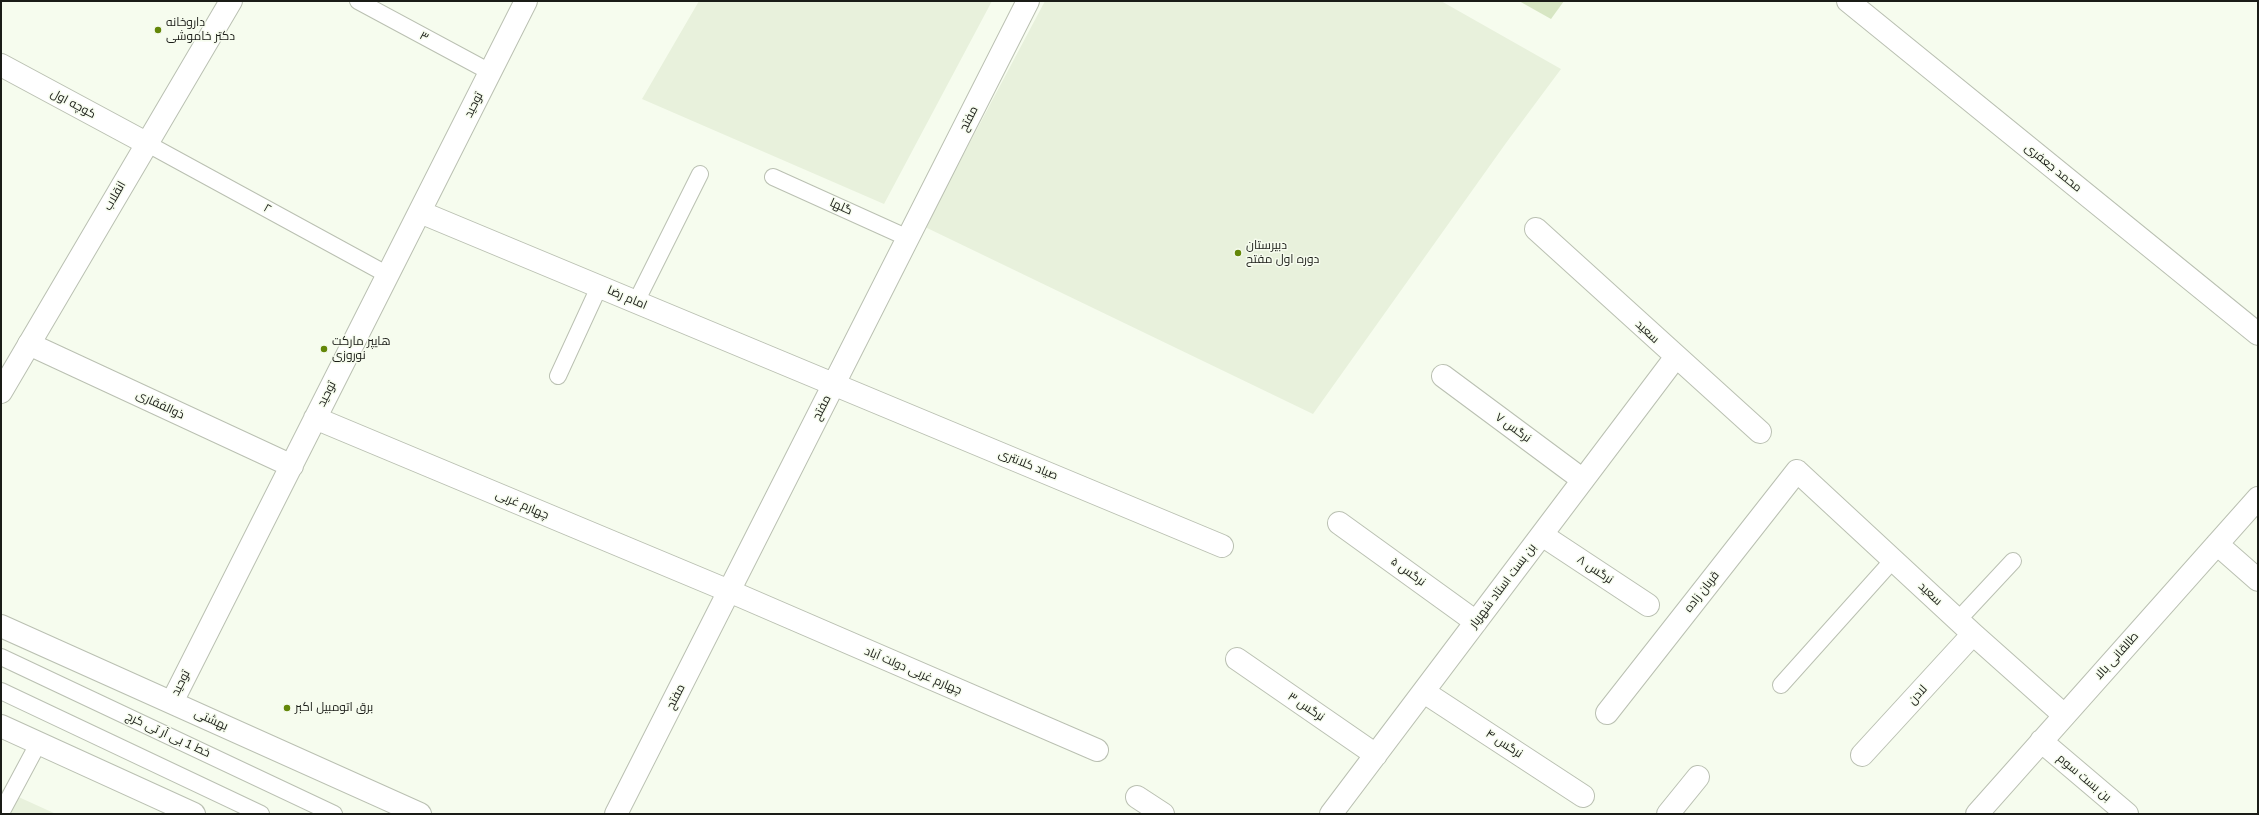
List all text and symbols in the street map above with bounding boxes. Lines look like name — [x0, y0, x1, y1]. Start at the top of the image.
place label: داروخانه دکتر خاموشی — [166, 16, 235, 44]
marker: داروخانه دکتر خاموشی — [153, 25, 163, 35]
street label: ۳ — [417, 29, 431, 45]
street label: کوچه اول — [48, 86, 98, 122]
street label: توحید — [462, 90, 486, 120]
street label: مفتح — [957, 104, 981, 134]
street label: محمد جعفری — [2022, 141, 2084, 195]
street label: انقلاب — [101, 179, 129, 213]
street label: گلها — [827, 196, 855, 218]
street label: ۲ — [261, 201, 273, 217]
place label: دبیرستان دوره اول مفتح — [1246, 239, 1319, 267]
marker: دبیرستان دوره اول مفتح — [1233, 248, 1243, 258]
street label: امام رضا — [605, 283, 649, 313]
street label: سعید — [1632, 317, 1662, 347]
place label: هایپر مارکت نوروزی — [332, 335, 390, 363]
marker: هایپر مارکت نوروزی — [319, 344, 329, 354]
street label: توحید — [315, 379, 339, 409]
street label: ذوالفقاری — [134, 388, 186, 422]
street label: مفتح — [810, 393, 834, 423]
street label: نرگس ۷ — [1492, 410, 1534, 446]
street label: صیاد کلانتری — [996, 447, 1060, 483]
street label: چهارم غربی — [493, 487, 551, 523]
street label: بن بست استاد شهریار — [1466, 541, 1540, 631]
street label: نرگس ۸ — [1574, 553, 1616, 587]
street label: نرگس ۵ — [1388, 554, 1428, 590]
street label: قربان زاده — [1682, 569, 1722, 615]
street label: سعید — [1915, 579, 1945, 609]
street label: طالقانی بالا — [2092, 629, 2142, 683]
street label: چهارم غربی دولت آباد — [862, 644, 964, 698]
street label: توحید — [169, 668, 193, 698]
street label: مفتح — [664, 682, 688, 712]
street label: لادن — [1905, 682, 1931, 708]
street label: نرگس ۳ — [1285, 689, 1327, 725]
place label: برق اتومبیل اکبر — [295, 701, 373, 715]
marker: برق اتومبیل اکبر — [282, 703, 292, 713]
street label: بهشتی — [192, 706, 230, 734]
street label: خط 1 بی آر تی کرج — [123, 709, 213, 761]
street label: نرگس ۴ — [1483, 727, 1525, 761]
street label: بن بست سوم — [2054, 751, 2114, 805]

